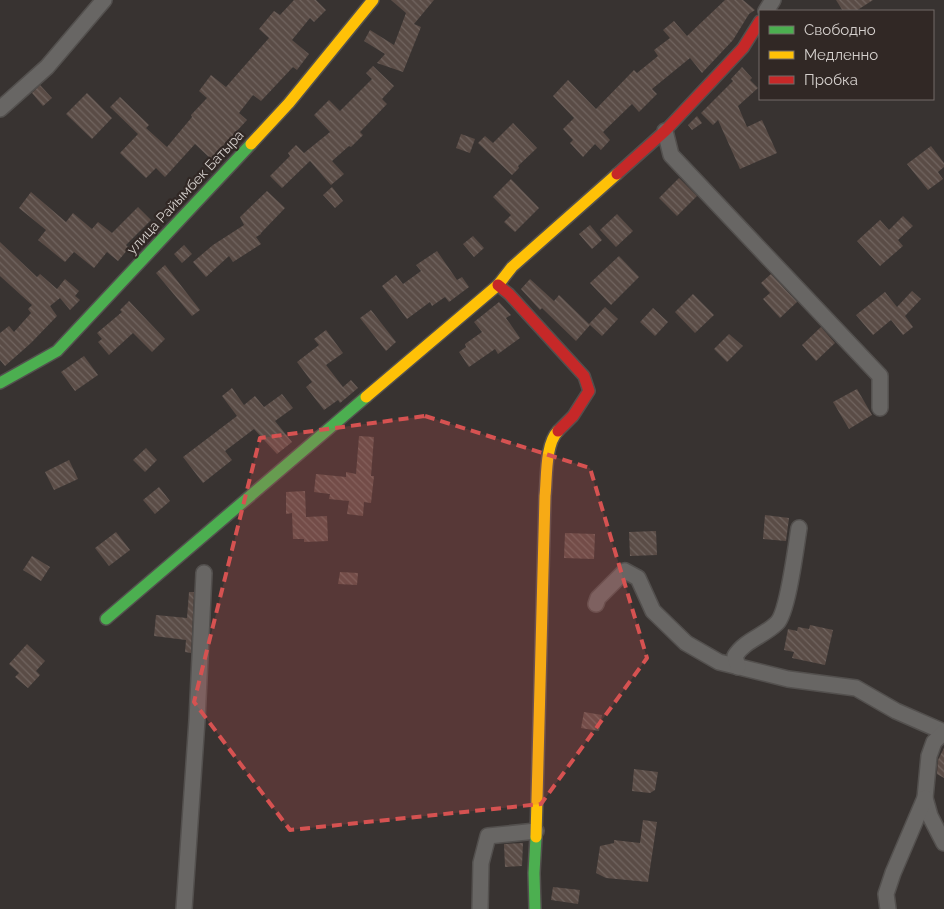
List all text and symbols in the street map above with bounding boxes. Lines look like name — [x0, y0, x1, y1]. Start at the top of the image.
legend — [759, 10, 934, 100]
text: Свободно — [804, 21, 876, 39]
text: Медленно — [804, 46, 878, 64]
text: Пробка — [804, 71, 858, 89]
street label: улица Райымбек Батыра — [123, 127, 247, 257]

